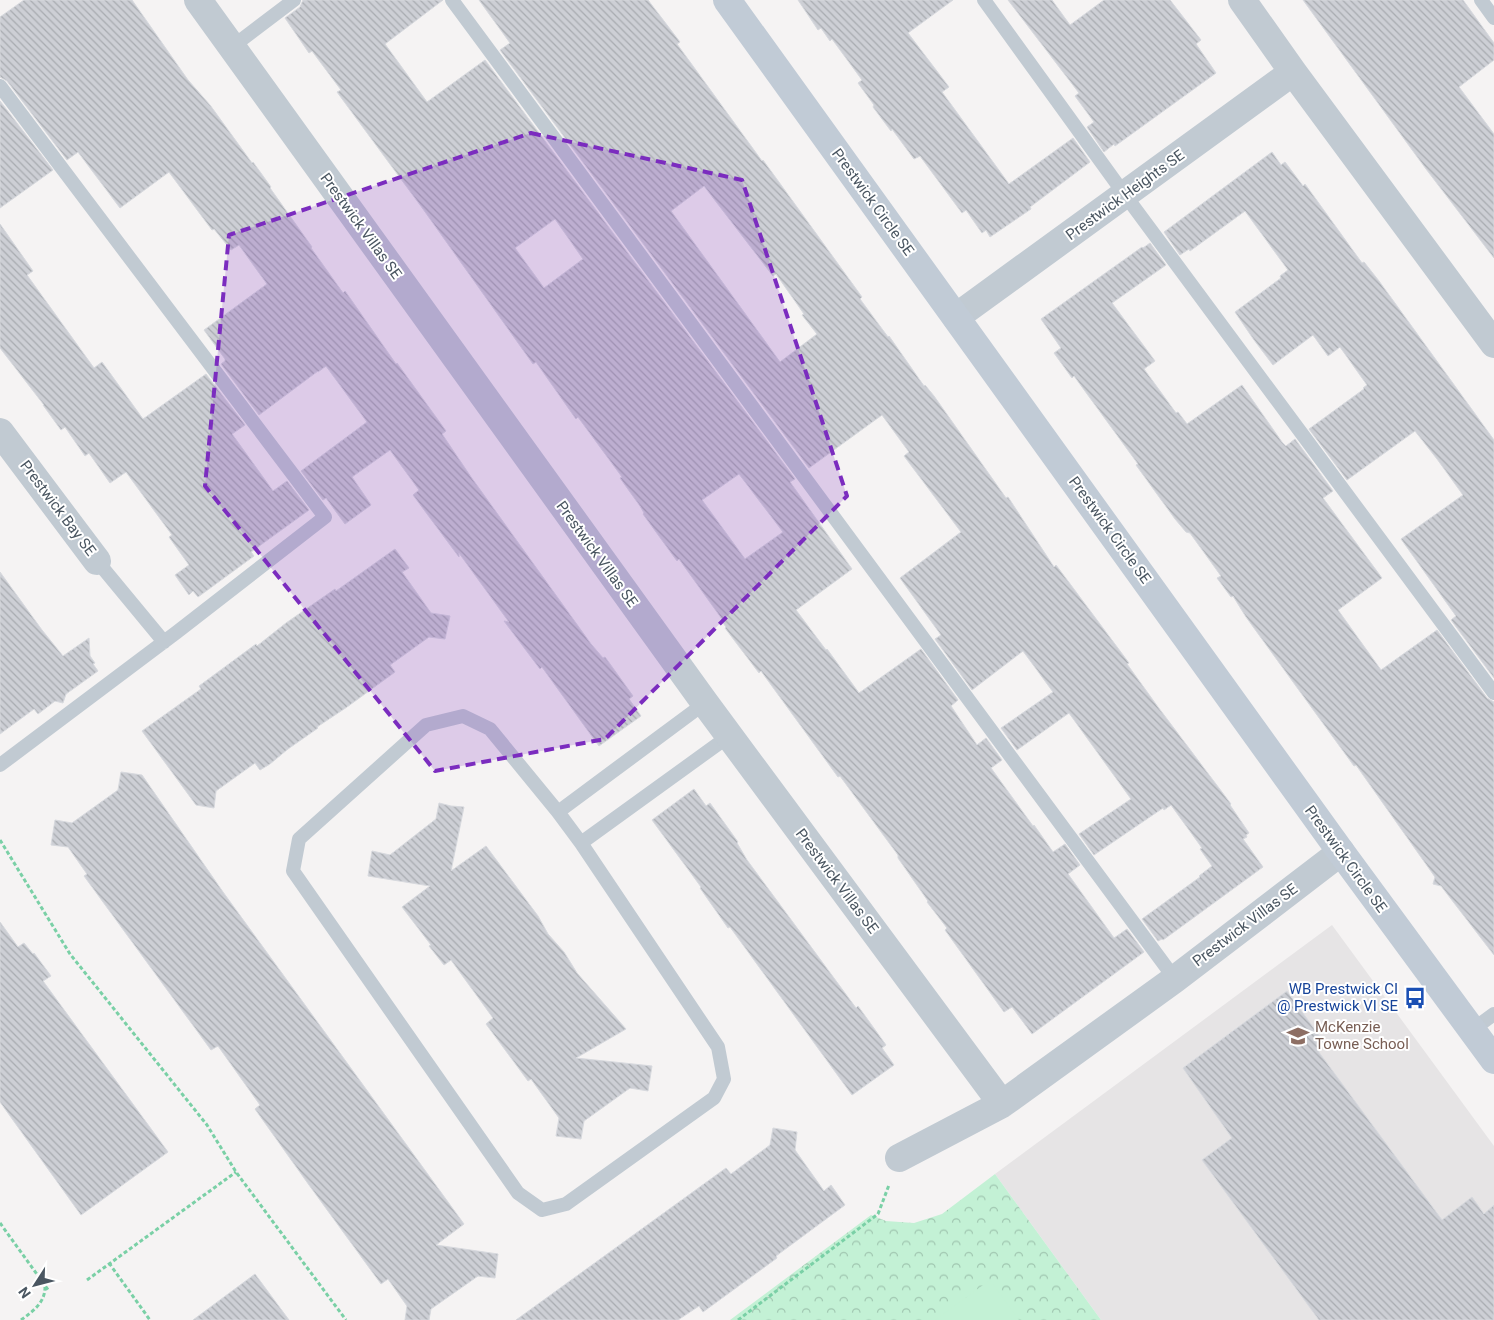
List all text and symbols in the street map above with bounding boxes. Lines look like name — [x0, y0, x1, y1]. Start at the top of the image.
street label: Prestwick Circle SE — [828, 145, 918, 259]
street label: Prestwick Heights SE — [1062, 146, 1188, 244]
street label: Prestwick Villas SE — [316, 169, 406, 283]
street label: Prestwick Bay SE — [16, 457, 100, 560]
street label: Prestwick Circle SE — [1065, 473, 1155, 587]
street label: Prestwick Villas SE — [552, 497, 642, 611]
street label: Prestwick Circle SE — [1301, 802, 1391, 916]
street label: Prestwick Villas SE — [792, 825, 883, 937]
street label: Prestwick Villas SE — [1189, 879, 1301, 970]
place label: WB Prestwick CI @ Prestwick VI SE — [1277, 980, 1398, 1015]
bus stop icon: WB Prestwick CI @ Prestwick VI SE — [1402, 985, 1428, 1011]
place label: McKenzie Towne School — [1315, 1018, 1409, 1053]
school or university icon: McKenzie Towne School — [1285, 1023, 1311, 1049]
north arrow — [10, 1260, 60, 1310]
text: N — [15, 1284, 34, 1301]

